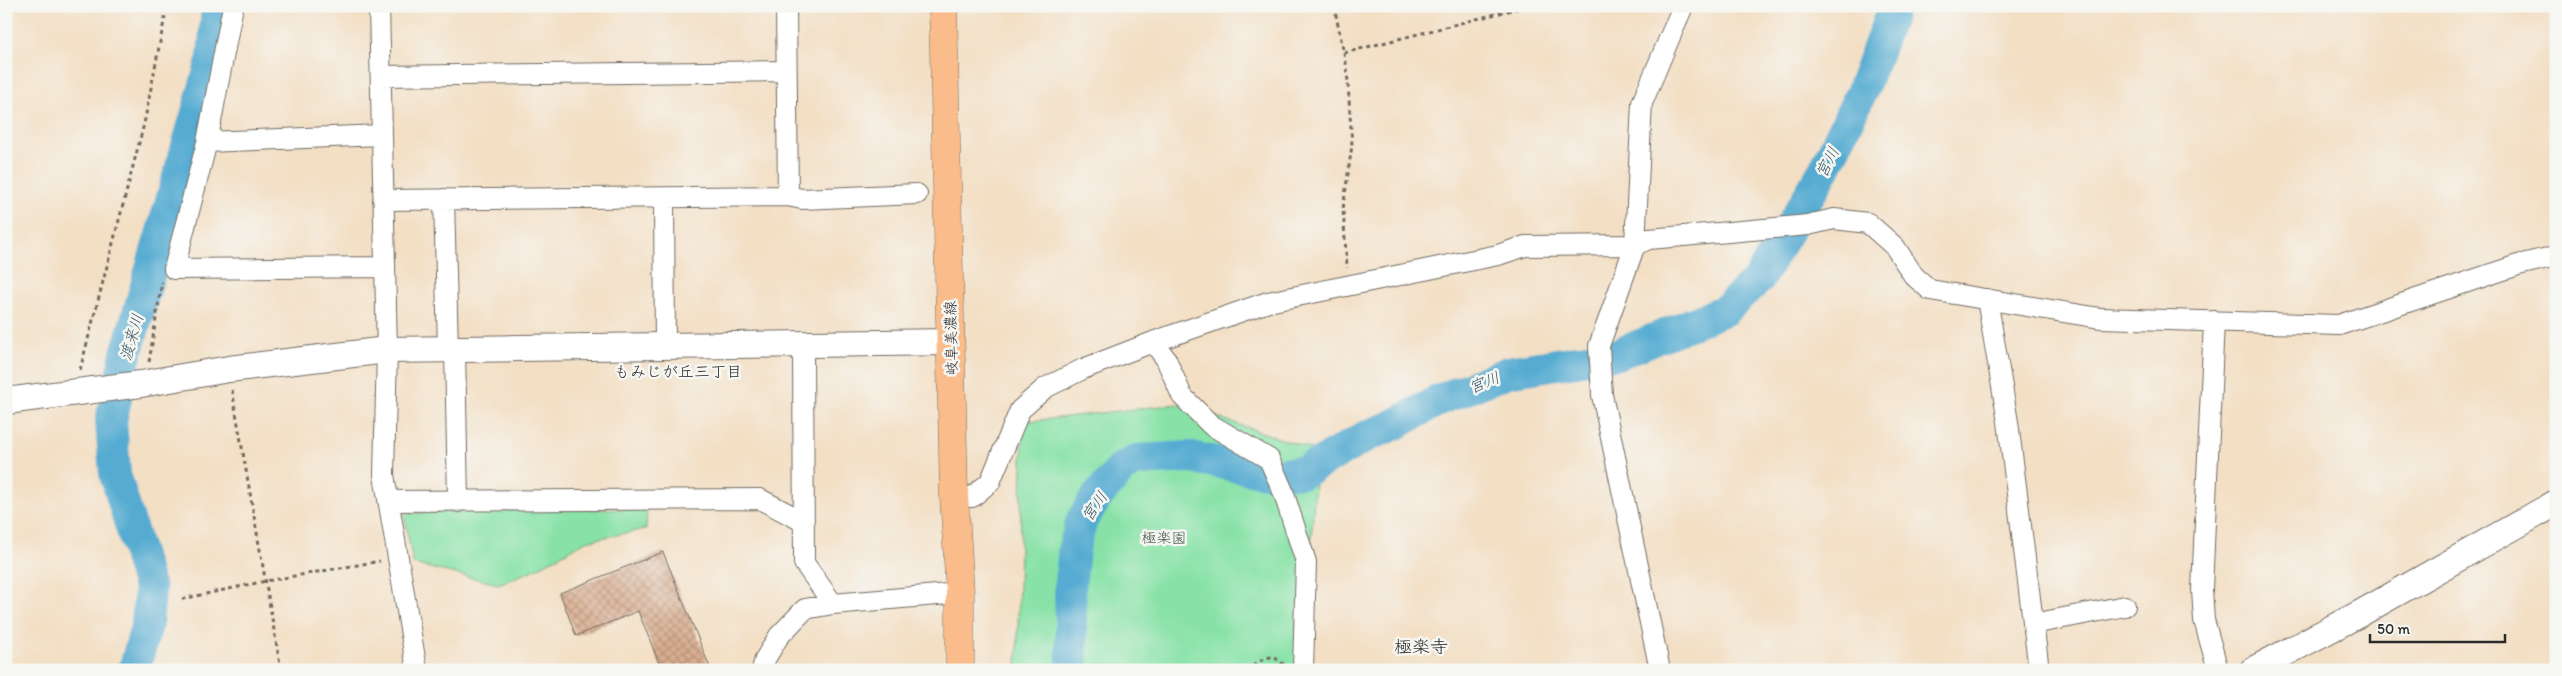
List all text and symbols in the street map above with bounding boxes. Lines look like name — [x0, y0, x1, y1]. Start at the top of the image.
water label: 宮川 — [1812, 144, 1843, 181]
street label: 岐阜美濃線 — [941, 300, 961, 376]
water label: 渡来川 — [116, 311, 147, 363]
district label: もみじが丘三丁目 — [614, 362, 742, 381]
water label: 宮川 — [1466, 368, 1503, 397]
water label: 宮川 — [1077, 488, 1111, 525]
park label: 極楽園 — [1141, 529, 1187, 547]
scale bar — [2370, 611, 2504, 643]
text: 50 m — [2377, 620, 2410, 638]
district label: 極楽寺 — [1394, 636, 1448, 658]

